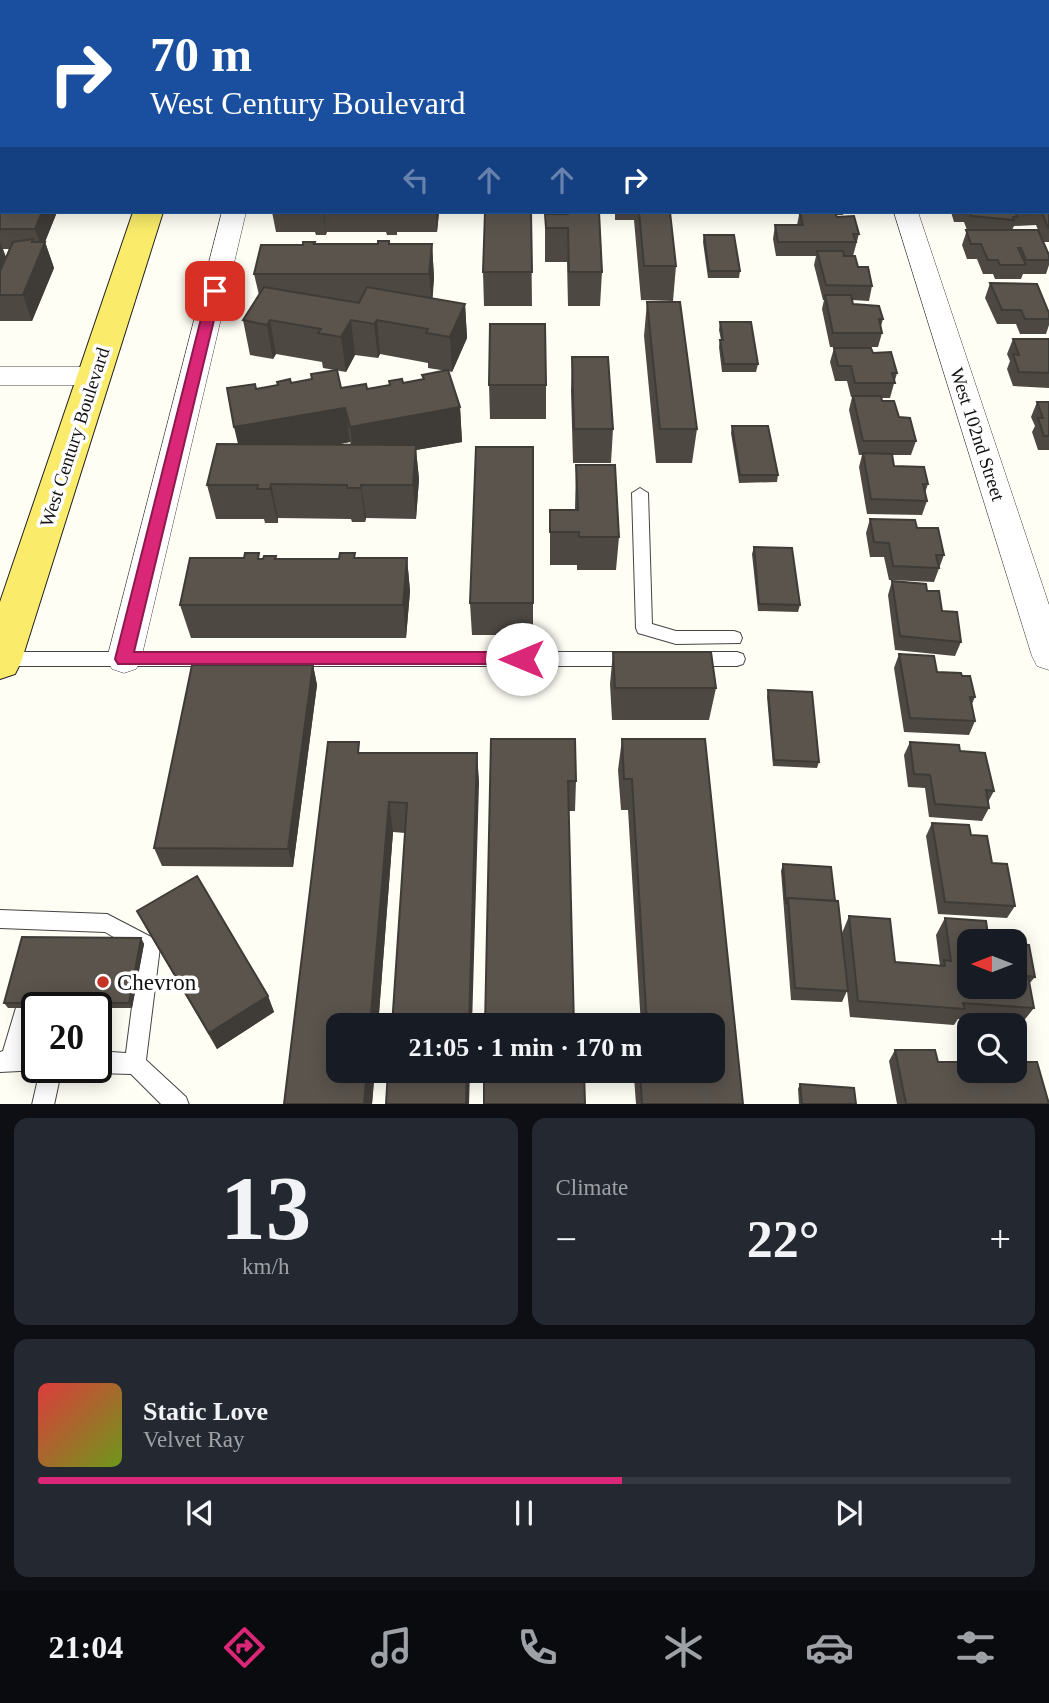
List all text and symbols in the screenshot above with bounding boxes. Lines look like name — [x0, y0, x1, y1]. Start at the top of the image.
text: 70 m — [150, 27, 252, 82]
icon: right — [35, 28, 126, 119]
text: West Century Boulevard — [150, 85, 466, 121]
icon: left — [397, 161, 435, 199]
icon: ahead — [470, 161, 508, 199]
icon: ahead — [543, 161, 581, 199]
icon: right — [616, 161, 654, 199]
pin — [185, 261, 245, 321]
icon: arrive — [196, 272, 234, 310]
street label: West Century Boulevard — [36, 344, 114, 530]
street label: West 102nd Street — [946, 365, 1009, 504]
position arrow — [485, 622, 559, 696]
north arrow — [957, 929, 1027, 999]
map controls — [957, 929, 1027, 1083]
place label: Chevron — [117, 970, 197, 995]
marker: Chevron — [95, 974, 111, 990]
speed limit sign: 20 — [21, 992, 112, 1083]
button: search — [957, 1013, 1027, 1083]
text: 21:05 · 1 min · 170 m — [409, 1033, 643, 1062]
text: 13 — [220, 1158, 311, 1259]
text: Climate — [556, 1175, 628, 1200]
text: 22° — [747, 1211, 820, 1268]
text: − — [556, 1218, 577, 1260]
text: + — [990, 1218, 1011, 1260]
text: km/h — [242, 1254, 289, 1279]
text: Static Love — [143, 1397, 268, 1426]
text: Velvet Ray — [143, 1427, 245, 1452]
icon: previous — [181, 1494, 219, 1532]
icon: pause — [505, 1494, 543, 1532]
icon: next — [830, 1494, 868, 1532]
icon: directions — [220, 1623, 269, 1672]
icon: music — [367, 1623, 416, 1672]
icon: phone — [513, 1623, 562, 1672]
icon: climate — [659, 1623, 708, 1672]
icon: car — [805, 1623, 854, 1672]
icon: filters — [951, 1623, 1000, 1672]
text: 21:04 — [49, 1629, 123, 1665]

